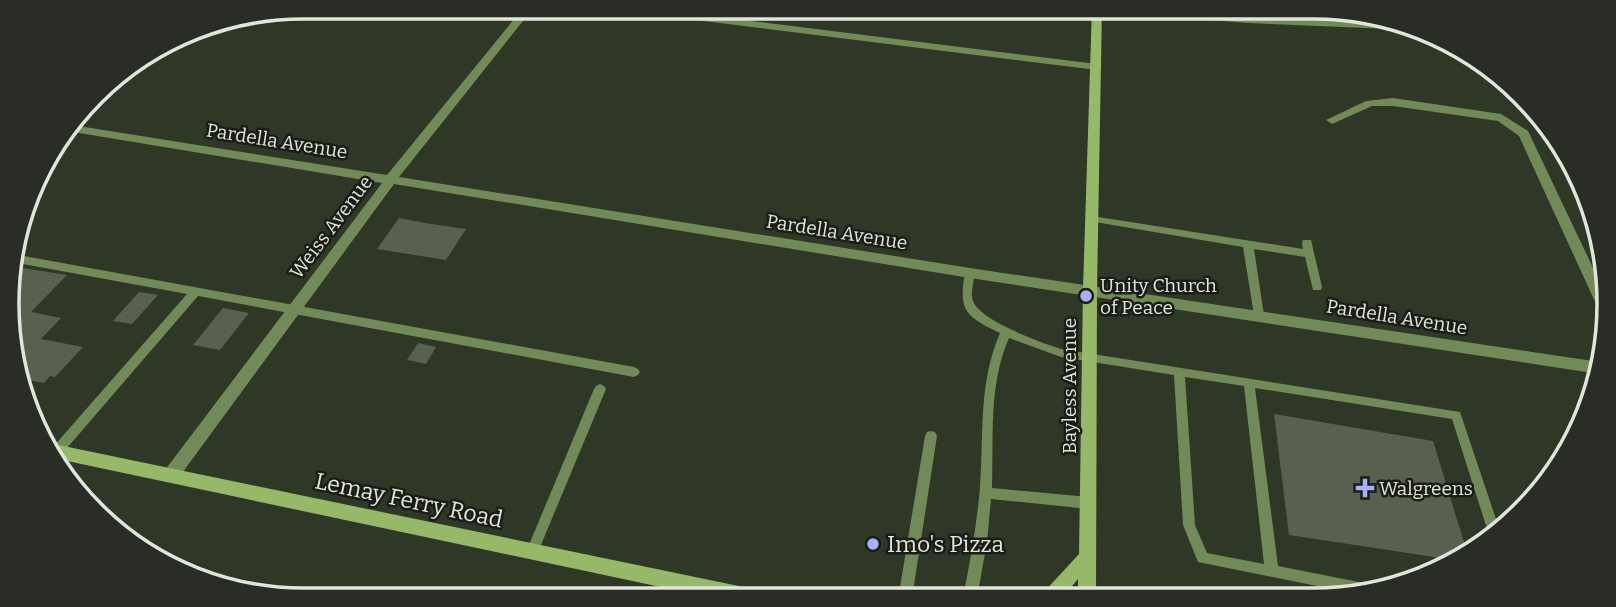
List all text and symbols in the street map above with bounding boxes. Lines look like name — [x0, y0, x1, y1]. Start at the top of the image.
street label: Pardella Avenue — [205, 118, 349, 164]
street label: Weiss Avenue — [285, 171, 377, 283]
street label: Pardella Avenue — [765, 209, 909, 255]
place label: Unity Church of Peace — [1100, 274, 1217, 319]
marker: Unity Church of Peace — [1078, 288, 1094, 304]
street label: Pardella Avenue — [1325, 294, 1469, 340]
street label: Bayless Avenue — [1058, 318, 1081, 454]
street label: Lemay Ferry Road — [313, 466, 506, 534]
place label: Walgreens — [1379, 477, 1473, 500]
marker: Walgreens — [1357, 480, 1373, 496]
place label: Imo's Pizza — [887, 530, 1005, 558]
marker: Imo's Pizza — [865, 536, 881, 552]

